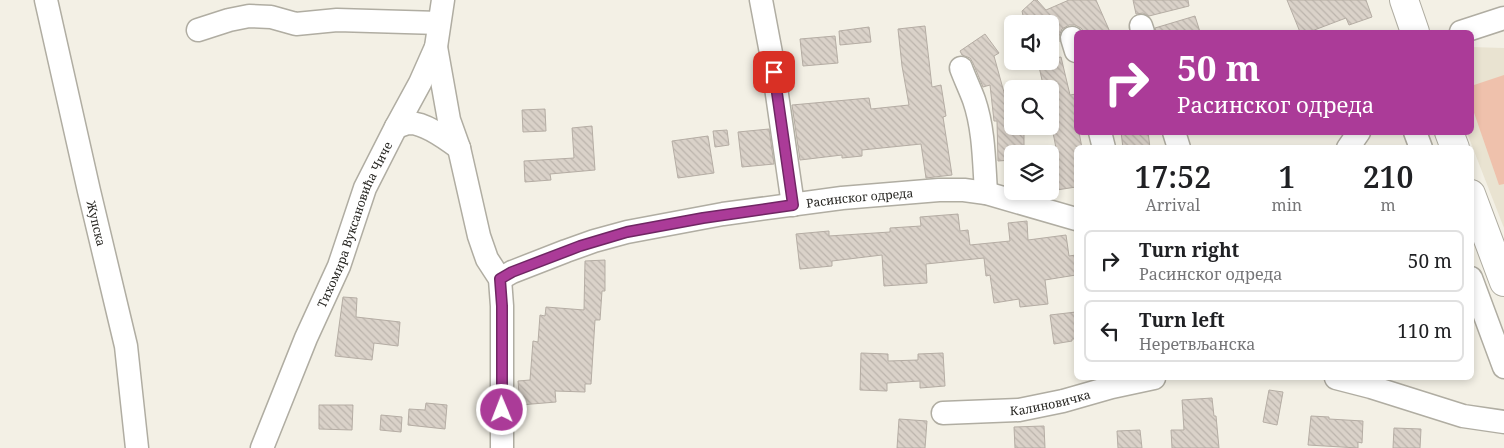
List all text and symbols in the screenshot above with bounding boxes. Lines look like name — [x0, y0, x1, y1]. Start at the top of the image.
map controls — [1004, 15, 1059, 200]
button: sound — [1004, 15, 1059, 70]
text: 50 m — [1177, 44, 1260, 91]
icon: right — [1094, 50, 1159, 115]
pin — [753, 51, 795, 93]
icon: arrive — [760, 58, 788, 86]
button: search — [1004, 80, 1059, 135]
text: Расинског одреда — [1177, 89, 1374, 119]
street label: Тихомира Вуксановића Чиче — [313, 138, 396, 310]
button: layers — [1004, 145, 1059, 200]
text: 17:52 — [1135, 156, 1211, 197]
text: 1 — [1278, 156, 1295, 197]
text: 210 — [1363, 156, 1413, 197]
street label: Расинског одреда — [805, 184, 914, 211]
text: Arrival — [1145, 194, 1200, 216]
text: min — [1272, 194, 1302, 216]
text: m — [1381, 194, 1396, 216]
street label: Жупска — [83, 198, 110, 248]
text: Turn right — [1139, 237, 1239, 263]
icon: right — [1096, 247, 1124, 275]
text: 50 m — [1408, 248, 1452, 274]
text: Расинског одреда — [1139, 263, 1282, 285]
text: Turn left — [1139, 307, 1225, 333]
icon: left — [1096, 317, 1124, 345]
text: 110 m — [1397, 318, 1452, 344]
text: Неретвљанска — [1139, 333, 1255, 355]
position arrow — [475, 383, 527, 435]
street label: Калиновичка — [1010, 385, 1092, 419]

